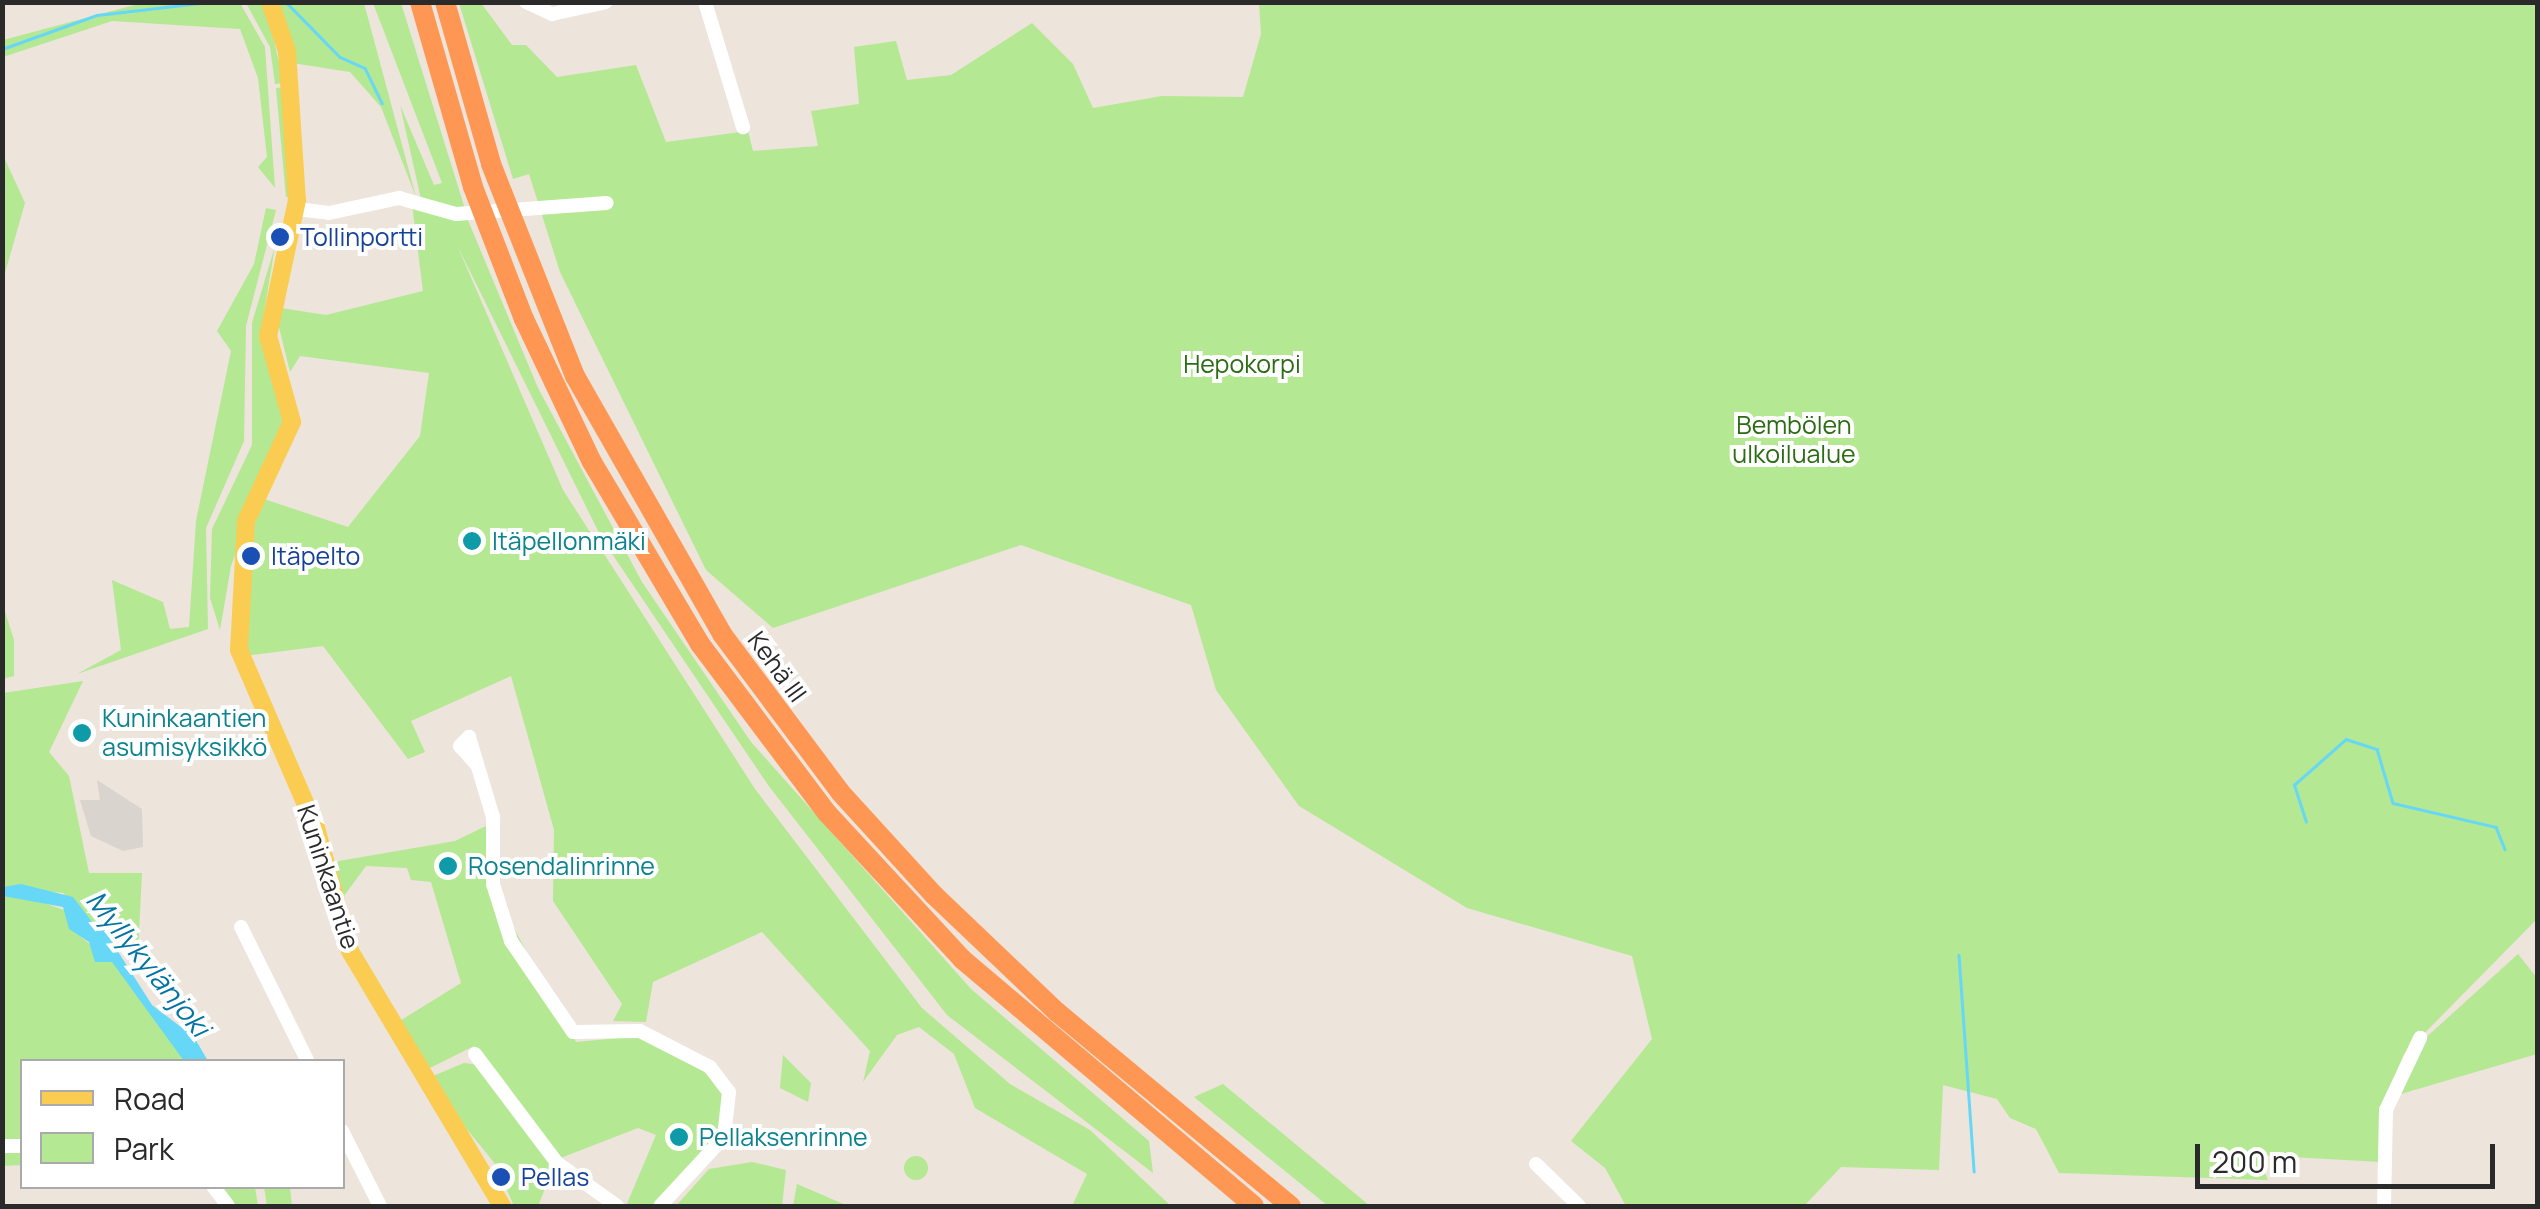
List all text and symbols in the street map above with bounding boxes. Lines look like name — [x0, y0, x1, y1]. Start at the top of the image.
place label: Tollinportti — [300, 222, 423, 252]
marker: Tollinportti — [269, 226, 291, 248]
park label: Hepokorpi — [1183, 349, 1301, 379]
park label: Bembölen ulkoilualue — [1732, 411, 1856, 470]
place label: Itäpellonmäki — [492, 526, 646, 556]
marker: Itäpellonmäki — [461, 530, 483, 552]
place label: Itäpelto — [271, 541, 360, 571]
marker: Itäpelto — [240, 545, 262, 567]
street label: Kehä III — [741, 626, 813, 708]
place label: Kuninkaantien asumisyksikkö — [102, 704, 267, 763]
marker: Kuninkaantien asumisyksikkö — [71, 722, 93, 744]
street label: Kuninkaantie — [291, 801, 365, 953]
place label: Rosendalinrinne — [468, 851, 655, 881]
marker: Rosendalinrinne — [437, 855, 459, 877]
water label: Myllykylänjoki — [80, 883, 218, 1043]
legend — [20, 1059, 345, 1189]
text: Road — [114, 1078, 185, 1119]
place label: Pellaksenrinne — [699, 1122, 868, 1152]
scale bar — [2200, 1124, 2500, 1186]
marker: Pellaksenrinne — [668, 1126, 690, 1148]
text: Park — [114, 1128, 174, 1169]
text: 200 m — [2212, 1141, 2297, 1182]
place label: Pellas — [521, 1162, 589, 1192]
marker: Pellas — [490, 1166, 512, 1188]

